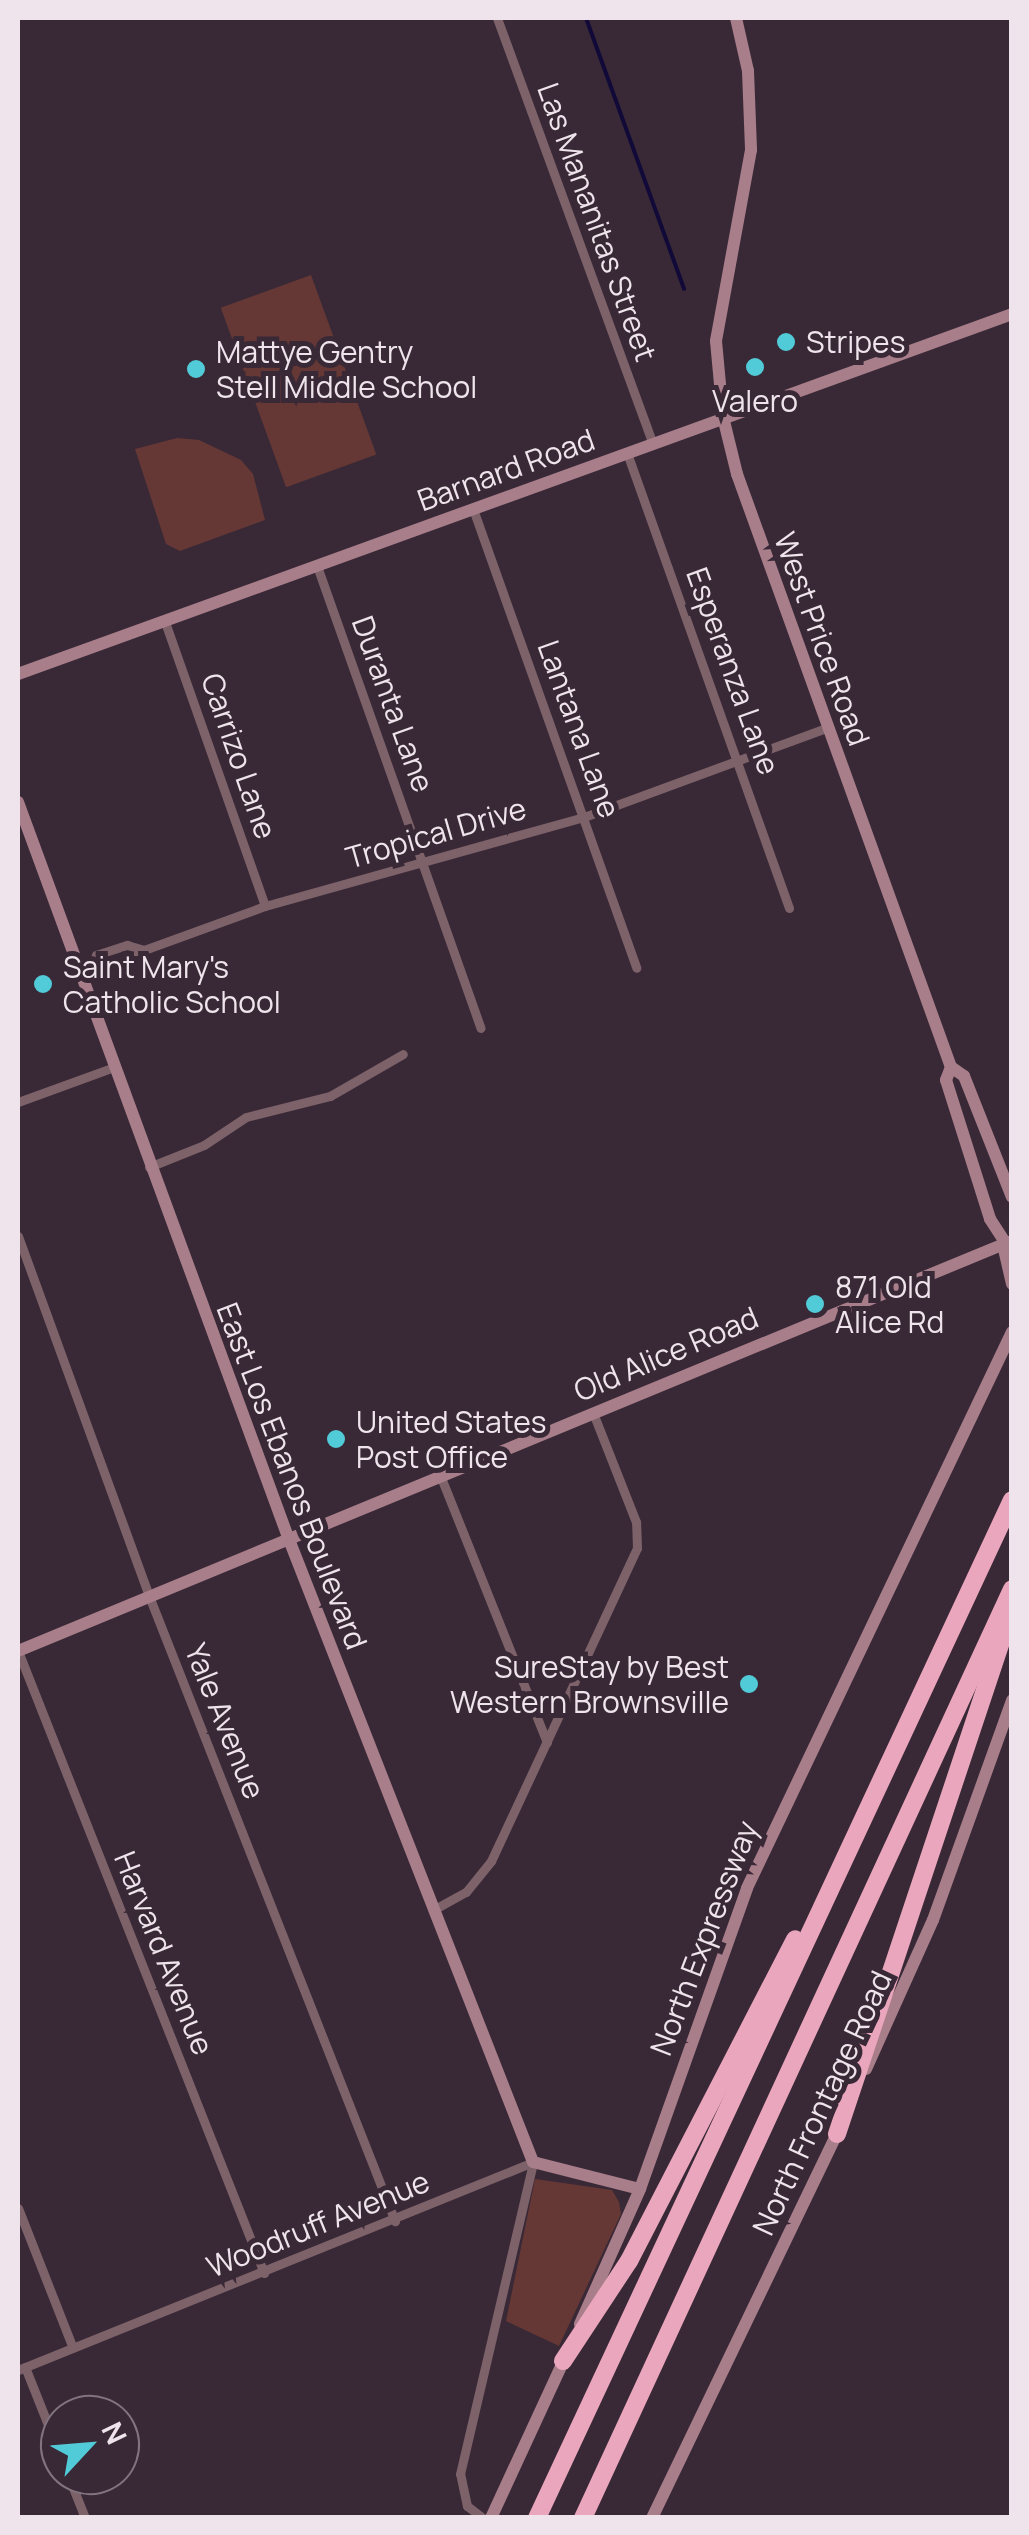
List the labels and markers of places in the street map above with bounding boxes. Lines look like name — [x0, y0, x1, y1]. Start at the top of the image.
place label: Stripes — [806, 324, 905, 360]
marker: Stripes — [775, 331, 797, 353]
place label: Mattye Gentry Stell Middle School — [216, 334, 477, 404]
marker: Valero — [744, 356, 766, 378]
marker: Mattye Gentry Stell Middle School — [185, 358, 207, 380]
place label: Valero — [712, 383, 798, 419]
place label: Saint Mary's Catholic School — [63, 949, 281, 1020]
marker: Saint Mary's Catholic School — [32, 973, 54, 995]
place label: 871 Old Alice Rd — [835, 1269, 944, 1340]
marker: 871 Old Alice Rd — [804, 1293, 826, 1315]
place label: United States Post Office — [356, 1404, 546, 1474]
marker: United States Post Office — [325, 1428, 347, 1450]
place label: SureStay by Best Western Brownsville — [450, 1649, 729, 1720]
marker: SureStay by Best Western Brownsville — [738, 1673, 760, 1695]

